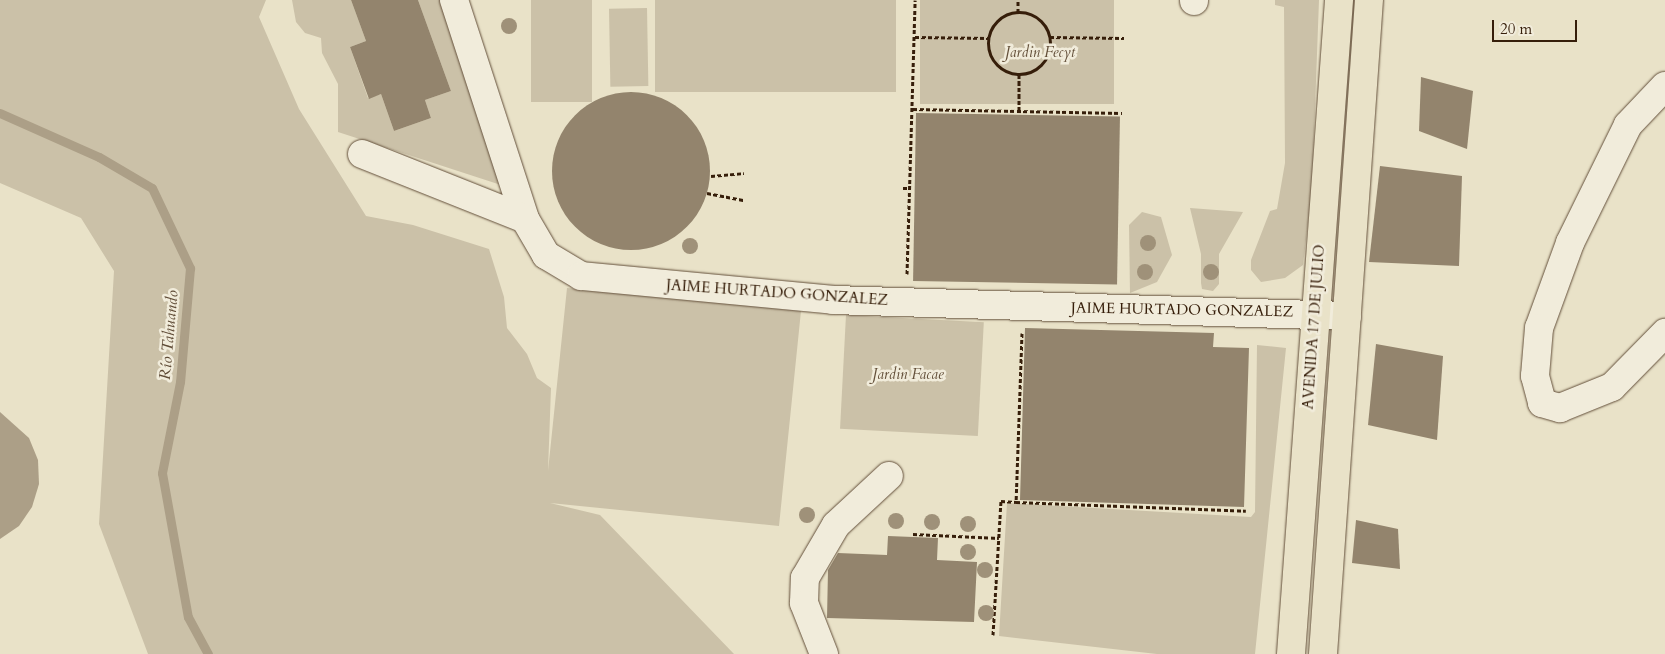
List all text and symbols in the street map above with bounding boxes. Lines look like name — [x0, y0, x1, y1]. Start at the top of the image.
scale bar — [1495, 10, 1580, 42]
text: 20 m — [1500, 19, 1532, 39]
park label: Jardin Fecyt — [1005, 44, 1075, 62]
street label: AVENIDA 17 DE JULIO — [1299, 244, 1329, 410]
street label: JAIME HURTADO GONZALEZ — [665, 276, 889, 310]
water label: Río Tahuando — [156, 289, 182, 381]
street label: JAIME HURTADO GONZALEZ — [1071, 299, 1293, 321]
park label: Jardin Facae — [872, 366, 944, 384]

